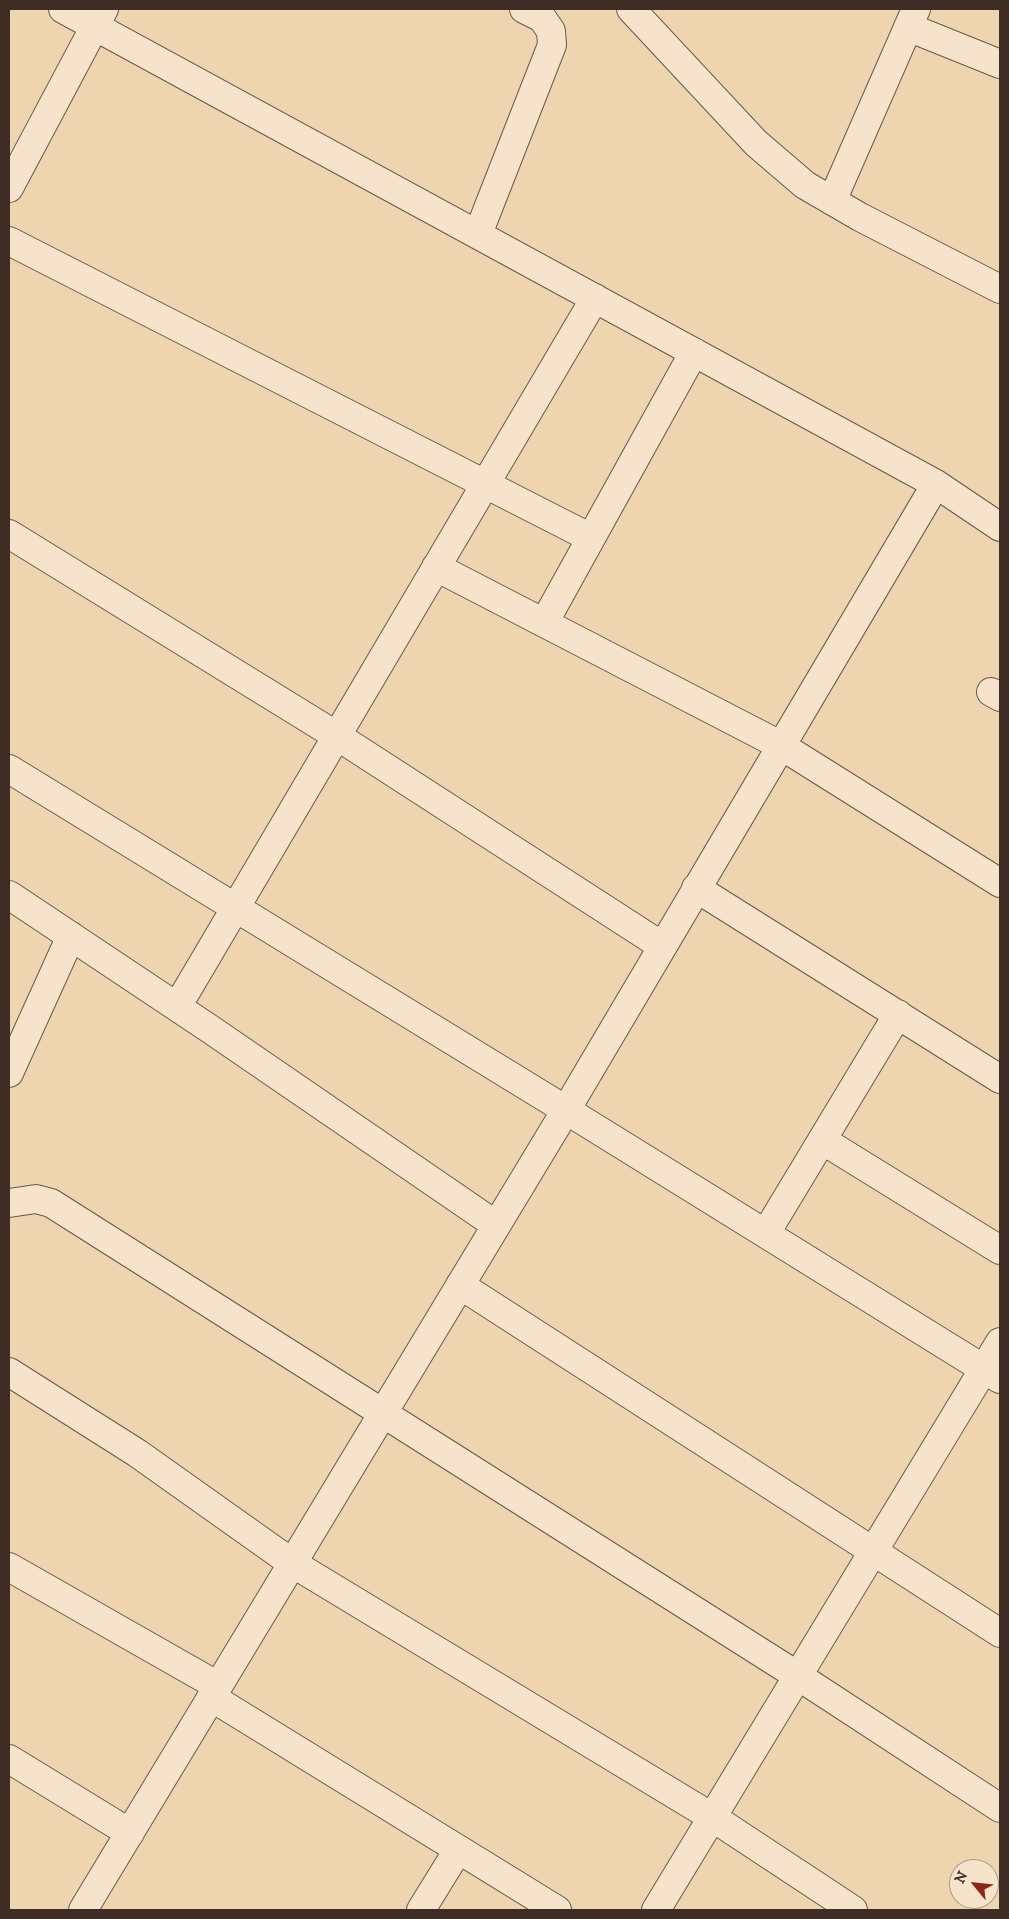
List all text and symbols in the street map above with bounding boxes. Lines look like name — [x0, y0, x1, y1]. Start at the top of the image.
north arrow — [949, 1859, 999, 1909]
text: N — [951, 1868, 972, 1887]

